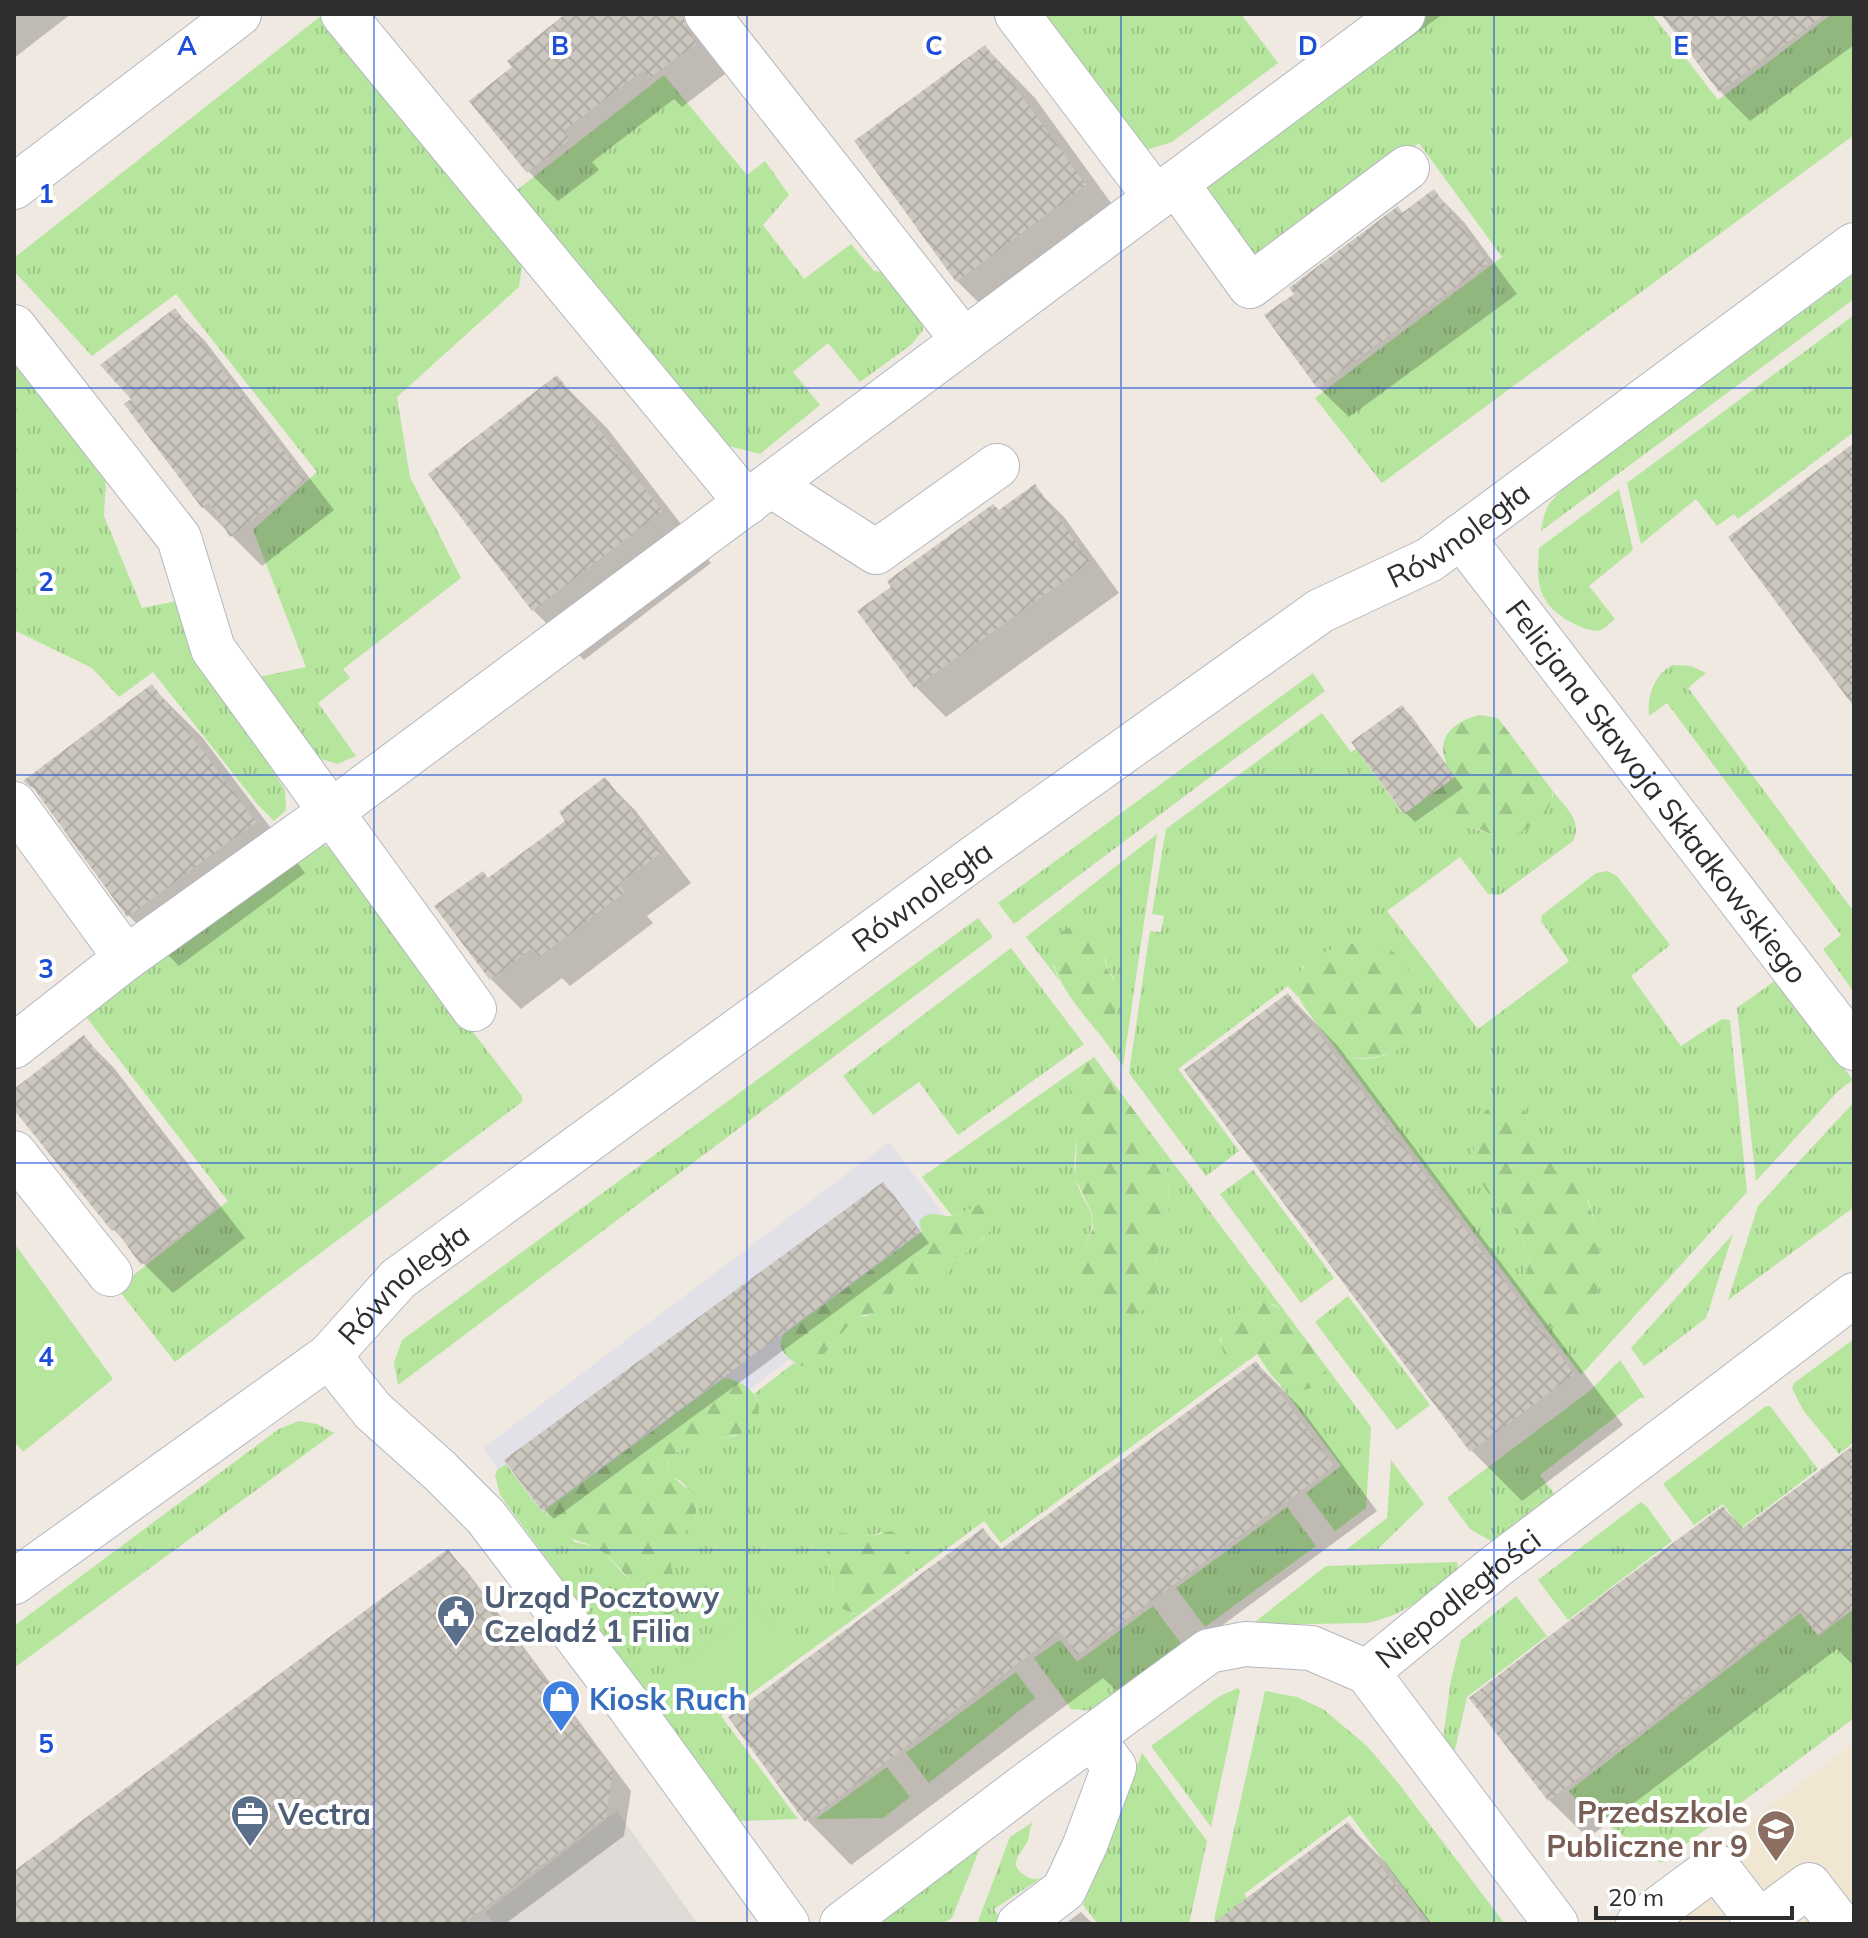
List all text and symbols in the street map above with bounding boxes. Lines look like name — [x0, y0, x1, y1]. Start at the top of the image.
text: A — [177, 29, 197, 62]
text: B — [551, 29, 569, 62]
text: C — [925, 29, 943, 62]
text: D — [1298, 29, 1318, 62]
text: E — [1673, 29, 1689, 62]
text: 1 — [38, 177, 54, 210]
street label: Równoległa — [1381, 473, 1537, 596]
text: 2 — [38, 565, 54, 598]
street label: Felicjana Sławoja Składkowskiego — [1498, 592, 1816, 991]
street label: Równoległa — [844, 832, 1000, 960]
text: 3 — [38, 952, 54, 985]
street label: Równoległa — [329, 1214, 477, 1352]
text: 4 — [38, 1340, 54, 1373]
street label: Niepodległości — [1367, 1520, 1548, 1677]
place label: Urząd Pocztowy Czeladź 1 Filia — [484, 1578, 720, 1650]
public building icon: Urząd Pocztowy Czeladź 1 Filia — [435, 1593, 477, 1648]
shop icon: Kiosk Ruch — [540, 1678, 582, 1733]
place label: Kiosk Ruch — [589, 1680, 747, 1718]
text: 5 — [38, 1727, 54, 1760]
office icon: Vectra — [229, 1793, 271, 1848]
place label: Przedszkole Publiczne nr 9 — [1546, 1793, 1748, 1865]
place label: Vectra — [277, 1795, 371, 1833]
school or university icon: Przedszkole Publiczne nr 9 — [1755, 1808, 1797, 1863]
scale bar — [1596, 1870, 1792, 1920]
text: 20 m — [1608, 1882, 1664, 1912]

